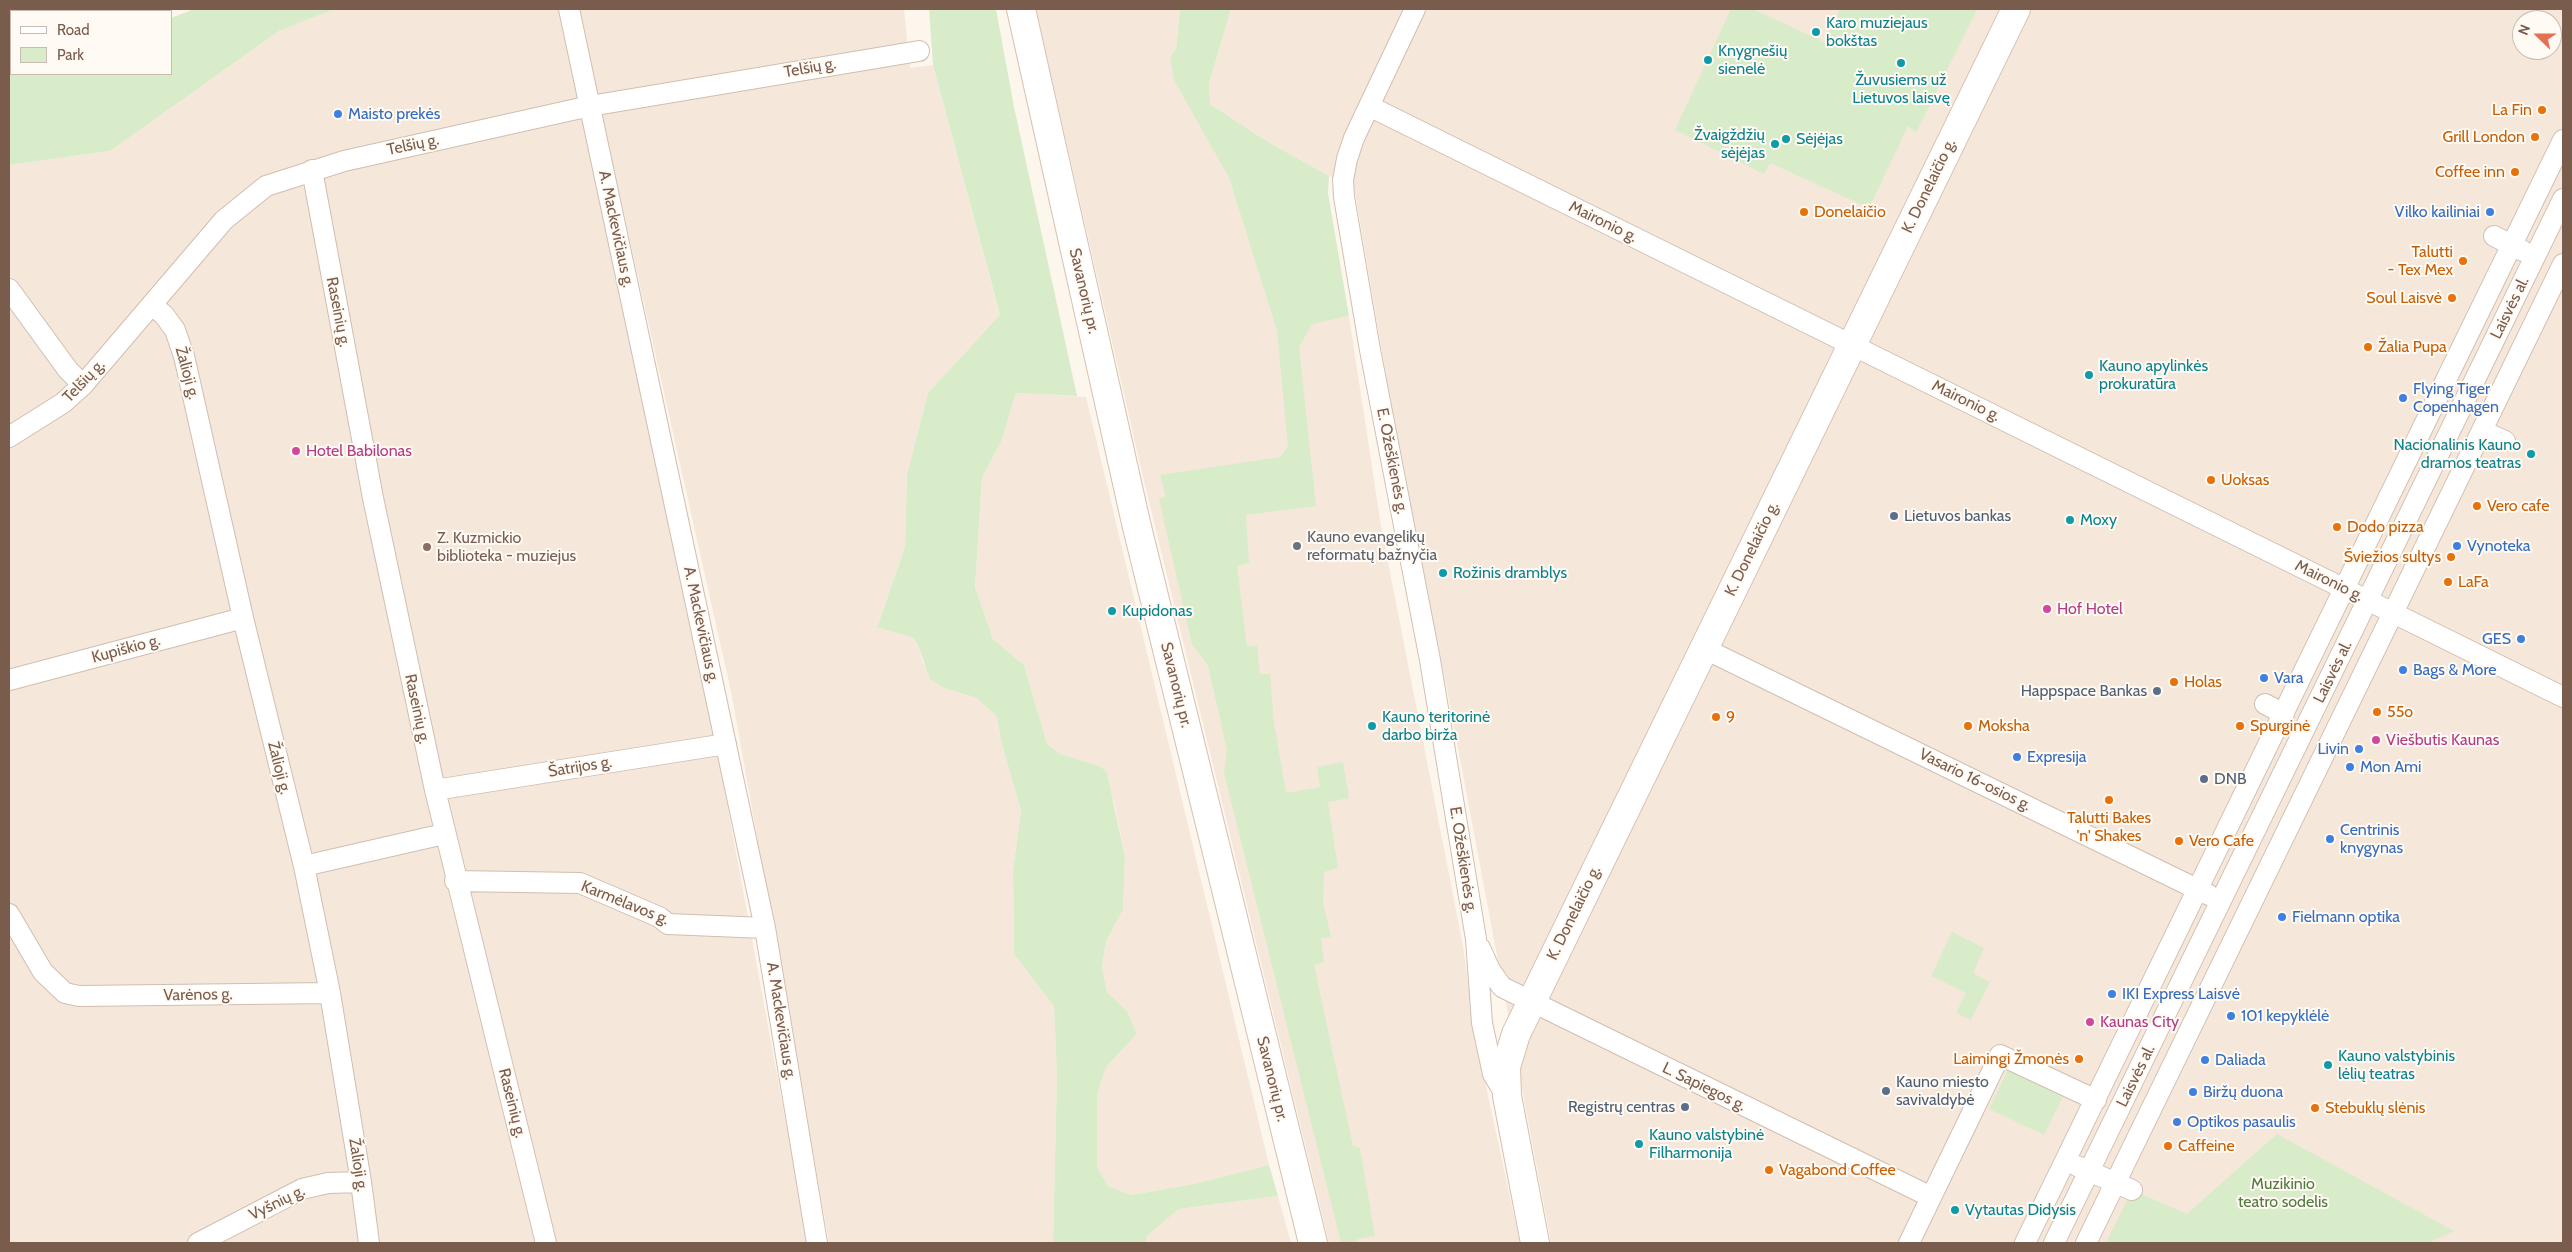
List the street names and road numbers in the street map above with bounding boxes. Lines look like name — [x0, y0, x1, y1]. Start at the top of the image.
street label: Telšių g. — [782, 54, 838, 82]
street label: Telšių g. — [385, 130, 441, 160]
street label: K. Donelaičio g. — [1898, 136, 1960, 236]
street label: A. Mackevičiaus g. — [594, 169, 638, 289]
street label: Maironio g. — [1566, 197, 1640, 247]
street label: Savanorių pr. — [1065, 246, 1103, 336]
street label: Laisvės al. — [2487, 274, 2533, 342]
street label: Raseinių g. — [322, 275, 354, 349]
street label: Žalioji g. — [171, 344, 203, 402]
street label: Telšių g. — [59, 355, 109, 407]
street label: Maironio g. — [1929, 376, 2003, 426]
street label: E. Ožeškienės g. — [1372, 406, 1412, 516]
street label: K. Donelaičio g. — [1721, 499, 1783, 599]
street label: Maironio g. — [2292, 556, 2366, 606]
street label: A. Mackevičiaus g. — [679, 565, 723, 685]
street label: Kupiškio g. — [90, 631, 162, 667]
street label: Laisvės al. — [2310, 638, 2356, 706]
street label: Savanorių pr. — [1156, 640, 1196, 730]
street label: Raseinių g. — [400, 672, 434, 746]
street label: Žalioji g. — [263, 740, 295, 796]
street label: Vasario 16-osios g. — [1916, 745, 2034, 815]
street label: Šatrijos g. — [547, 752, 613, 782]
street label: E. Ožeškienės g. — [1445, 805, 1481, 915]
street label: K. Donelaičio g. — [1543, 863, 1605, 963]
street label: Karmėlavos g. — [578, 877, 672, 929]
street label: A. Mackevičiaus g. — [762, 961, 800, 1081]
street label: Varėnos g. — [163, 985, 233, 1005]
street label: Savanorių pr. — [1252, 1034, 1292, 1124]
street label: Laisvės al. — [2113, 1042, 2159, 1110]
street label: L. Sapiegos g. — [1659, 1058, 1749, 1116]
street label: Raseinių g. — [494, 1066, 530, 1140]
street label: Žalioji g. — [344, 1137, 372, 1193]
street label: Vyšnių g. — [246, 1181, 308, 1225]

